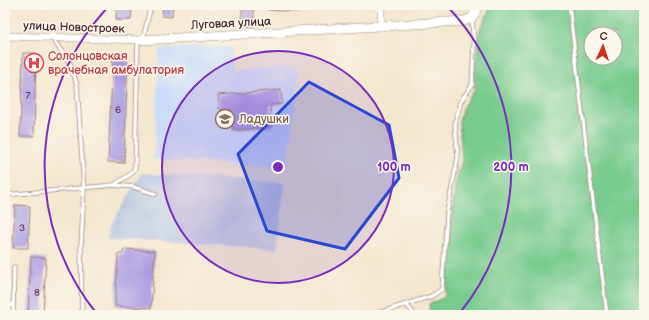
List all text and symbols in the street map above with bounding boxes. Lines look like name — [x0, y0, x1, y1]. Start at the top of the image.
street label: Луговая улица — [190, 14, 272, 33]
street label: улица Новостроек — [23, 18, 126, 37]
north arrow — [583, 26, 623, 66]
text: С — [599, 30, 608, 43]
place label: Солонцовская врачебная амбулатория — [48, 49, 184, 78]
hospital icon: Солонцовская врачебная амбулатория — [23, 52, 45, 74]
house number: 7 — [26, 90, 31, 102]
house number: 6 — [115, 104, 121, 116]
school or university icon: Ладушки — [214, 108, 236, 130]
place label: Ладушки — [238, 112, 289, 127]
centre of rings — [271, 160, 285, 174]
text: 100 m — [377, 160, 411, 175]
text: 200 m — [493, 160, 529, 175]
house number: 3 — [19, 222, 25, 234]
house number: 8 — [34, 287, 40, 299]

